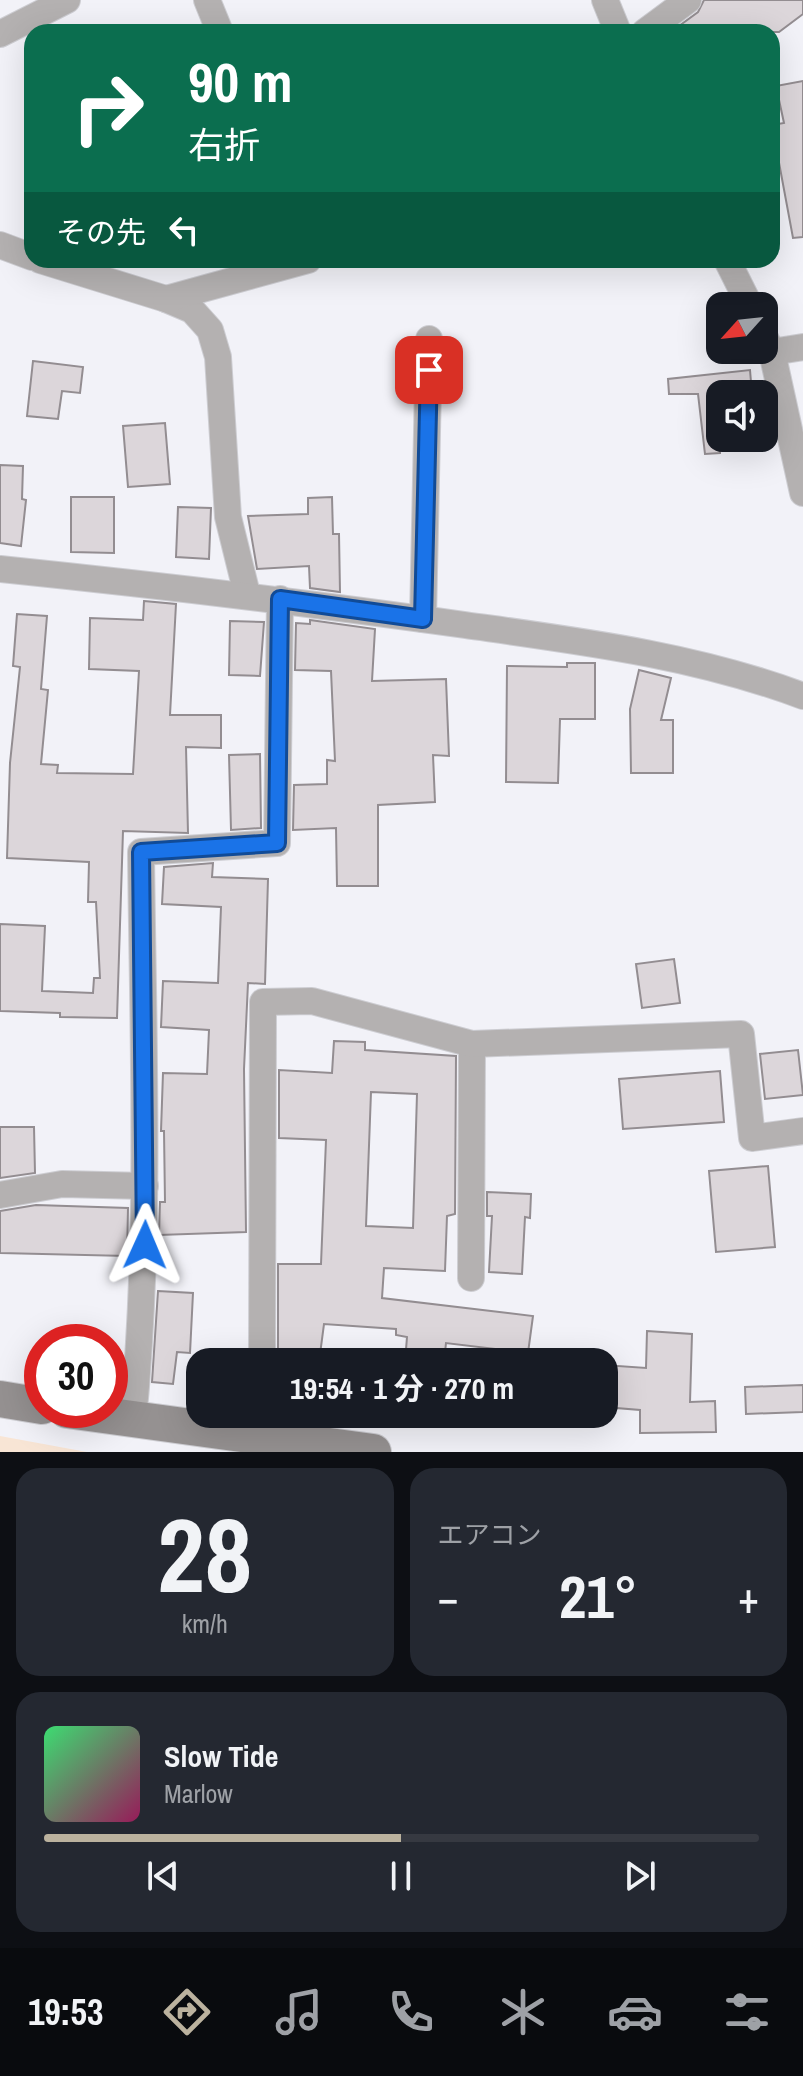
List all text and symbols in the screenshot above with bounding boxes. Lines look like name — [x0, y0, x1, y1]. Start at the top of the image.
text: 90 m — [188, 44, 293, 119]
icon: right — [56, 56, 160, 160]
text: 右折 — [188, 121, 260, 169]
icon: left — [162, 208, 206, 252]
text: その先 — [56, 212, 146, 252]
north arrow — [706, 292, 778, 364]
map controls — [706, 292, 778, 452]
pin — [395, 336, 463, 404]
icon: arrive — [407, 348, 451, 392]
button: sound — [706, 380, 778, 452]
position arrow — [103, 1203, 187, 1287]
speed limit sign: 30 — [24, 1324, 128, 1428]
text: 19:54 · 1 分 · 270 m — [290, 1368, 514, 1408]
text: 28 — [157, 1484, 252, 1624]
text: エアコン — [438, 1517, 542, 1552]
text: 21° — [559, 1556, 638, 1637]
text: − — [438, 1567, 459, 1627]
text: + — [738, 1567, 759, 1627]
text: km/h — [182, 1606, 228, 1641]
text: Slow Tide — [164, 1736, 278, 1776]
text: Marlow — [164, 1776, 233, 1811]
icon: previous — [141, 1854, 185, 1898]
icon: pause — [379, 1854, 423, 1898]
icon: next — [618, 1854, 662, 1898]
icon: directions — [159, 1984, 215, 2040]
icon: music — [271, 1984, 327, 2040]
icon: phone — [383, 1984, 439, 2040]
icon: climate — [495, 1984, 551, 2040]
icon: car — [607, 1984, 663, 2040]
icon: filters — [719, 1984, 775, 2040]
text: 19:53 — [28, 1988, 103, 2036]

